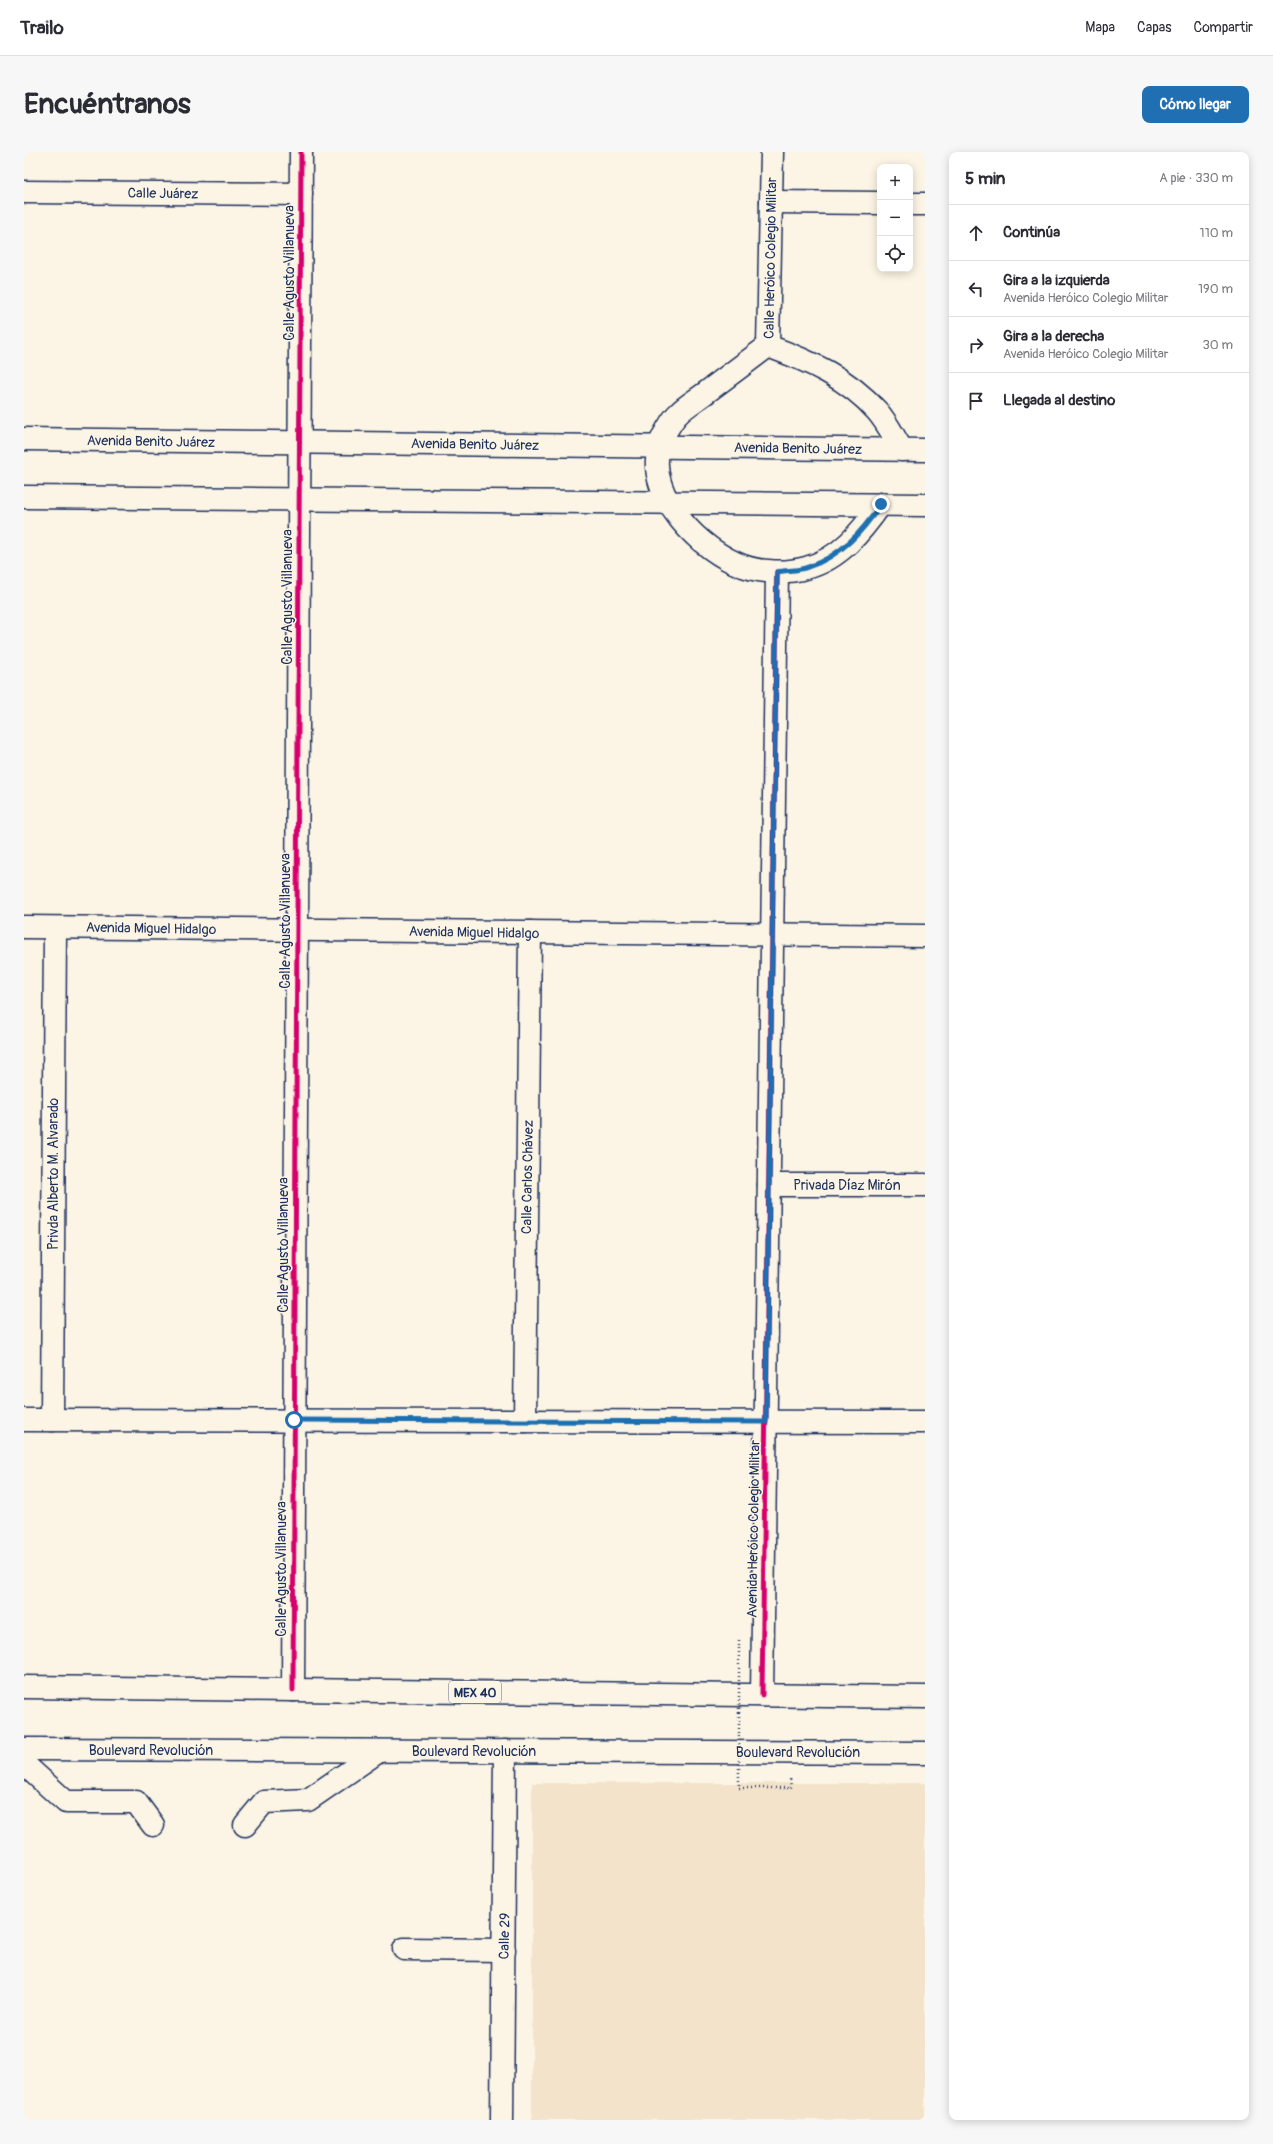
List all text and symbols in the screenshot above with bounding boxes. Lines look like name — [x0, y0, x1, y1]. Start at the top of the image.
text: Trailo — [20, 16, 64, 40]
text: Mapa — [1085, 19, 1115, 36]
text: Capas — [1137, 19, 1172, 36]
text: Compartir — [1194, 19, 1253, 36]
button: Cómo llegar — [1142, 86, 1249, 123]
text: Encuéntranos — [24, 87, 191, 122]
map controls — [877, 164, 913, 272]
button: + — [877, 164, 913, 200]
text: 5 min — [965, 168, 1005, 189]
text: A pie · 330 m — [1159, 170, 1233, 186]
street label: Calle Heróico Colegio Militar — [761, 177, 780, 339]
street label: Calle Juárez — [127, 184, 199, 203]
button: − — [877, 200, 913, 236]
street label: Calle Agusto Villanueva — [281, 205, 298, 341]
icon: ahead — [965, 222, 987, 244]
text: Continúa — [1003, 223, 1060, 242]
text: 110 m — [1200, 225, 1233, 241]
button: locate — [877, 236, 913, 272]
text: Gira a la izquierda — [1003, 271, 1110, 290]
icon: left — [965, 278, 987, 300]
text: 190 m — [1198, 281, 1233, 297]
text: Avenida Heróico Colegio Militar — [1003, 290, 1168, 306]
text: Gira a la derecha — [1003, 327, 1104, 346]
icon: right — [965, 334, 987, 356]
text: 30 m — [1203, 337, 1233, 353]
text: Avenida Heróico Colegio Militar — [1003, 346, 1168, 362]
icon: arrive — [965, 390, 987, 412]
text: Llegada al destino — [1003, 391, 1115, 410]
street label: Avenida Benito Juárez — [87, 432, 215, 451]
street label: Avenida Benito Juárez — [411, 435, 539, 454]
street label: Avenida Benito Juárez — [734, 439, 862, 458]
route end — [872, 495, 890, 513]
street label: Calle Agusto Villanueva — [279, 529, 296, 665]
street label: Calle Agusto Villanueva — [277, 853, 294, 989]
street label: Avenida Miguel Hidalgo — [86, 919, 217, 938]
street label: Avenida Miguel Hidalgo — [409, 923, 540, 942]
street label: Privda Alberto M. Alvarado — [45, 1097, 62, 1250]
street label: Calle Carlos Chávez — [518, 1120, 537, 1234]
street label: Calle Agusto Villanueva — [275, 1177, 292, 1313]
street label: Privada Díaz Mirón — [793, 1177, 901, 1194]
route start — [285, 1411, 303, 1429]
street label: Avenida Heróico Colegio Militar — [743, 1440, 764, 1618]
street label: Calle Agusto Villanueva — [273, 1501, 290, 1637]
road number: MEX 40 — [449, 1681, 501, 1703]
street label: Boulevard Revolución — [89, 1742, 213, 1759]
street label: Boulevard Revolución — [412, 1743, 536, 1760]
street label: Boulevard Revolución — [736, 1744, 860, 1761]
street label: Calle 29 — [496, 1912, 513, 1960]

